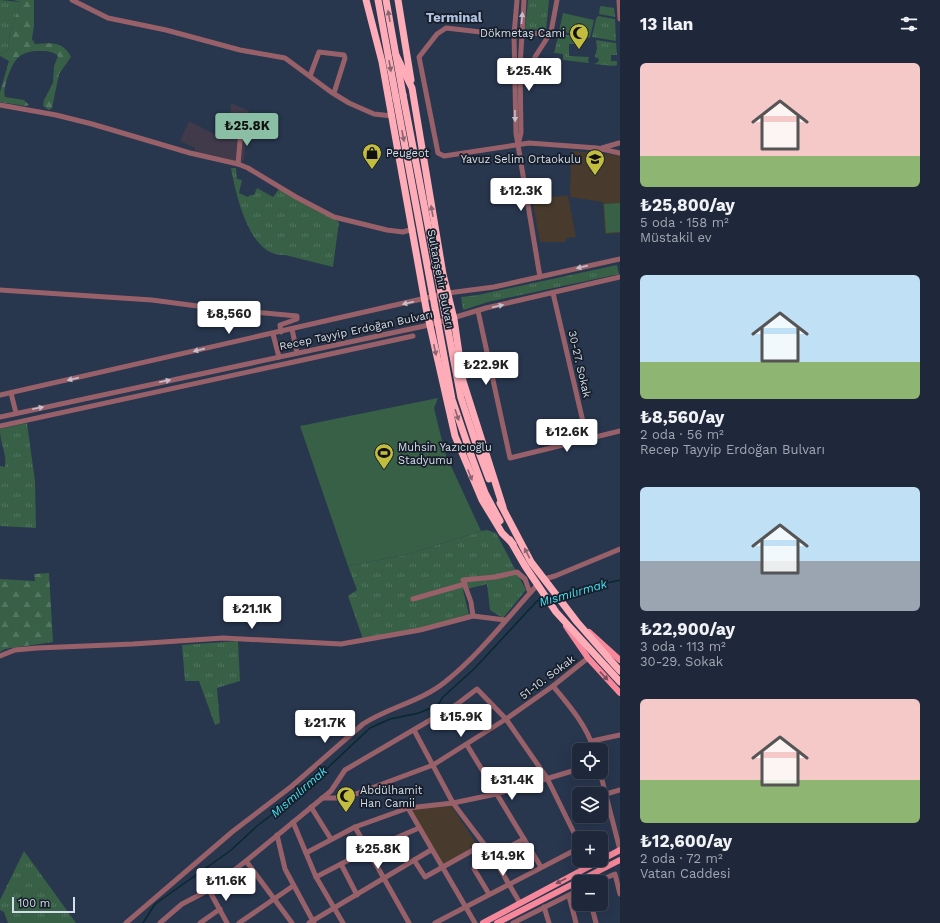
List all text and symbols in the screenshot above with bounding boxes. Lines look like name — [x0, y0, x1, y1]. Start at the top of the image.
one-way arrow — [386, 10, 392, 22]
district label: Terminal — [426, 10, 483, 25]
one-way arrow — [519, 12, 526, 24]
icon: filters — [898, 13, 920, 35]
text: 13 ilan — [640, 14, 693, 34]
mosque icon: Dökmetaş Cami — [568, 22, 590, 50]
place label: Dökmetaş Cami — [480, 27, 565, 40]
pin: ₺25.4K — [496, 58, 562, 92]
one-way arrow — [387, 60, 393, 72]
text: ₺25.4K — [506, 63, 552, 78]
icon: home — [744, 89, 816, 161]
one-way arrow — [512, 110, 518, 123]
pin: ₺25.8K — [214, 113, 280, 147]
text: ₺25.8K — [224, 118, 270, 133]
one-way arrow — [400, 130, 406, 142]
shop icon: Peugeot — [361, 142, 383, 170]
place label: Peugeot — [386, 147, 429, 160]
school or university icon: Yavuz Selim Ortaokulu — [584, 148, 606, 176]
place label: Yavuz Selim Ortaokulu — [461, 153, 581, 166]
pin: ₺12.3K — [488, 178, 554, 212]
text: ₺12.3K — [499, 183, 543, 198]
text: ₺25,800/ay — [640, 195, 735, 215]
one-way arrow — [429, 205, 435, 217]
text: 5 oda · 158 m² — [640, 215, 729, 230]
street label: Sultanşehir Bulvarı — [425, 228, 457, 330]
text: Müstakil ev — [640, 230, 712, 245]
one-way arrow — [576, 265, 588, 271]
pin: ₺8,560 — [196, 301, 262, 335]
one-way arrow — [402, 301, 414, 307]
icon: home — [744, 301, 816, 373]
one-way arrow — [492, 302, 504, 308]
text: ₺8,560 — [206, 306, 252, 321]
street label: Recep Tayyip Erdoğan Bulvarı — [278, 308, 434, 353]
street label: 30-27. Sokak — [565, 329, 594, 399]
one-way arrow — [432, 344, 438, 357]
one-way arrow — [193, 348, 206, 354]
pin: ₺22.9K — [453, 352, 519, 386]
text: ₺22.9K — [463, 357, 509, 372]
one-way arrow — [66, 376, 79, 382]
one-way arrow — [159, 378, 171, 384]
one-way arrow — [32, 405, 44, 411]
text: ₺8,560/ay — [640, 407, 724, 427]
one-way arrow — [455, 409, 461, 421]
pin: ₺12.6K — [534, 419, 600, 453]
text: ₺12.6K — [545, 424, 589, 439]
text: 2 oda · 56 m² — [640, 427, 724, 442]
place label: Muhsin Yazıcıoğlu Stadyumu — [398, 441, 492, 467]
sports icon: Muhsin Yazıcıoğlu Stadyumu — [373, 442, 395, 470]
text: Recep Tayyip Erdoğan Bulvarı — [640, 442, 825, 457]
one-way arrow — [468, 470, 474, 482]
icon: home — [744, 513, 816, 585]
one-way arrow — [524, 548, 530, 559]
water label: Mısmılırmak — [537, 576, 609, 609]
pin: ₺21.1K — [219, 596, 285, 630]
text: ₺21.1K — [232, 601, 272, 616]
text: ₺22,900/ay — [640, 619, 735, 639]
text: 3 oda · 113 m² — [640, 639, 726, 654]
street label: 51-10. Sokak — [517, 652, 577, 702]
text: 30-29. Sokak — [640, 654, 723, 669]
one-way arrow — [600, 671, 609, 682]
pin: ₺15.9K — [428, 704, 494, 738]
text: ₺15.9K — [439, 709, 483, 724]
pin: ₺21.7K — [292, 710, 358, 744]
text: ₺21.7K — [304, 715, 346, 730]
icon: home — [744, 725, 816, 797]
map controls — [572, 743, 608, 911]
button: locate — [572, 743, 608, 779]
water label: Mısmılırmak — [268, 763, 330, 820]
pin: ₺31.4K — [479, 767, 545, 801]
text: ₺31.4K — [490, 772, 534, 787]
place label: Abdülhamit Han Camii — [360, 784, 423, 810]
mosque icon: Abdülhamit Han Camii — [335, 785, 357, 813]
button: layers — [572, 787, 608, 823]
button: + — [572, 831, 608, 867]
text: ₺12,600/ay — [640, 831, 732, 851]
pin: ₺25.8K — [345, 836, 411, 870]
text: ₺25.8K — [355, 841, 401, 856]
pin: ₺14.9K — [470, 843, 536, 877]
text: ₺14.9K — [481, 848, 525, 863]
text: 2 oda · 72 m² — [640, 851, 723, 866]
text: Vatan Caddesi — [640, 866, 730, 881]
pin: ₺11.6K — [193, 868, 259, 902]
text: ₺11.6K — [205, 873, 247, 888]
button: − — [572, 875, 608, 911]
one-way arrow — [555, 878, 567, 885]
scale bar — [12, 895, 75, 914]
text: 100 m — [18, 897, 50, 910]

